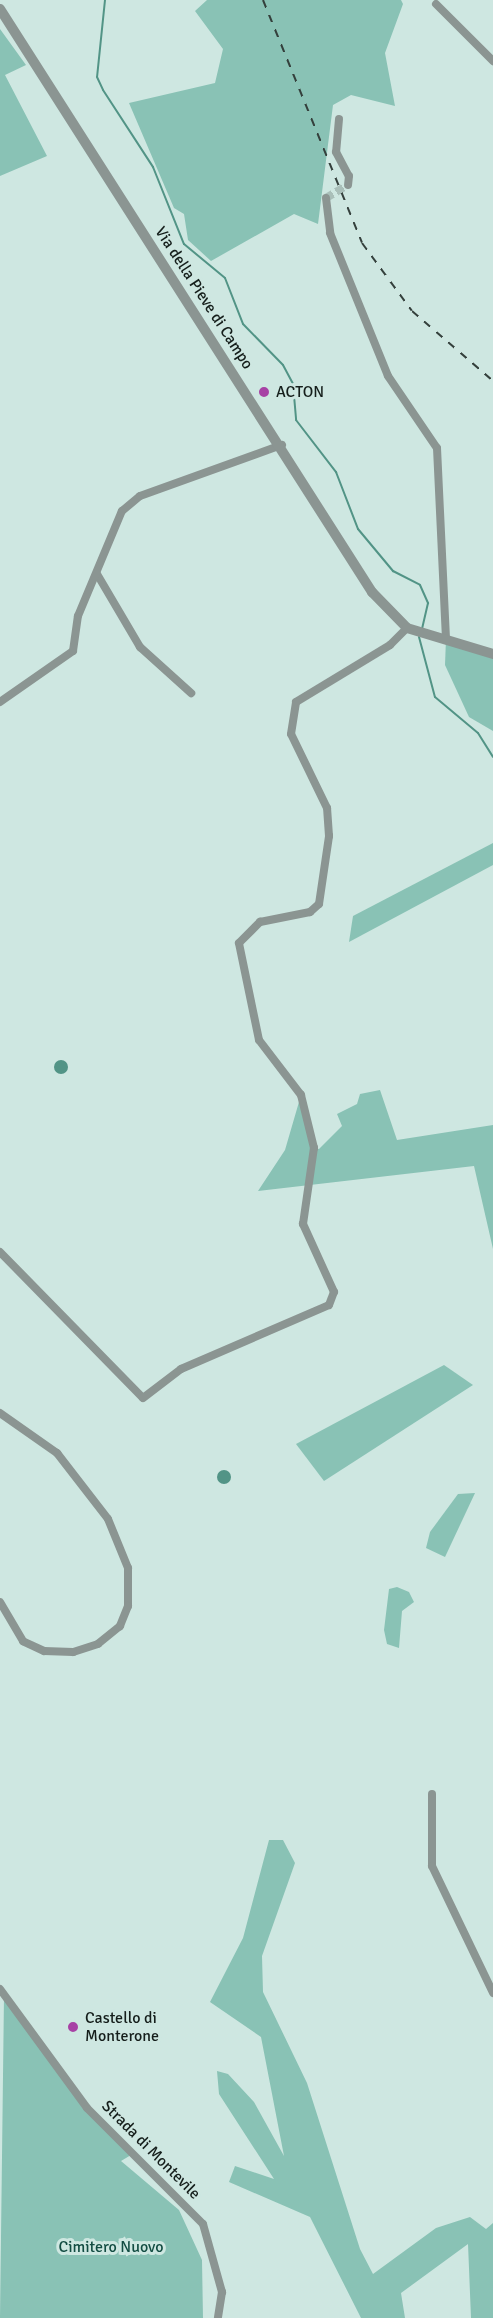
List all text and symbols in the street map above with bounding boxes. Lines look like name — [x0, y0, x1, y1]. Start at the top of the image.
street label: Via della Pieve di Campo — [151, 223, 257, 373]
place label: ACTON — [276, 382, 324, 402]
marker: ACTON — [257, 385, 271, 399]
place label: Castello di Monterone — [85, 2008, 159, 2046]
marker: Castello di Monterone — [66, 2020, 80, 2034]
street label: Strada di Montevile — [98, 2097, 204, 2203]
park label: Cimitero Nuovo — [58, 2237, 164, 2257]

